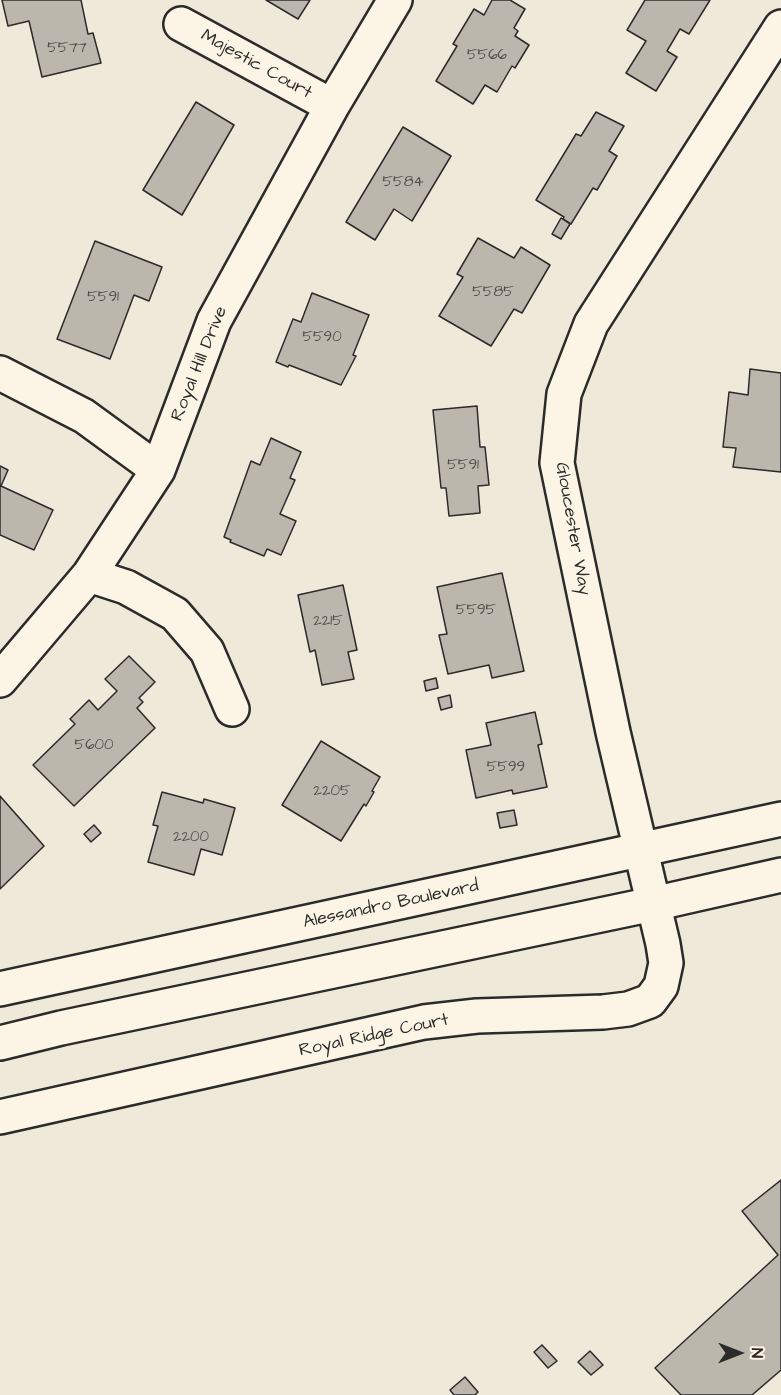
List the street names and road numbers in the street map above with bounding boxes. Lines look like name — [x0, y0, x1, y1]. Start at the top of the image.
street label: Majestic Court — [197, 26, 315, 104]
street label: Royal Hill Drive — [167, 303, 233, 425]
street label: Gloucester Way — [550, 461, 594, 597]
street label: Alessandro Boulevard — [301, 876, 481, 934]
street label: Royal Ridge Court — [297, 1010, 451, 1062]

